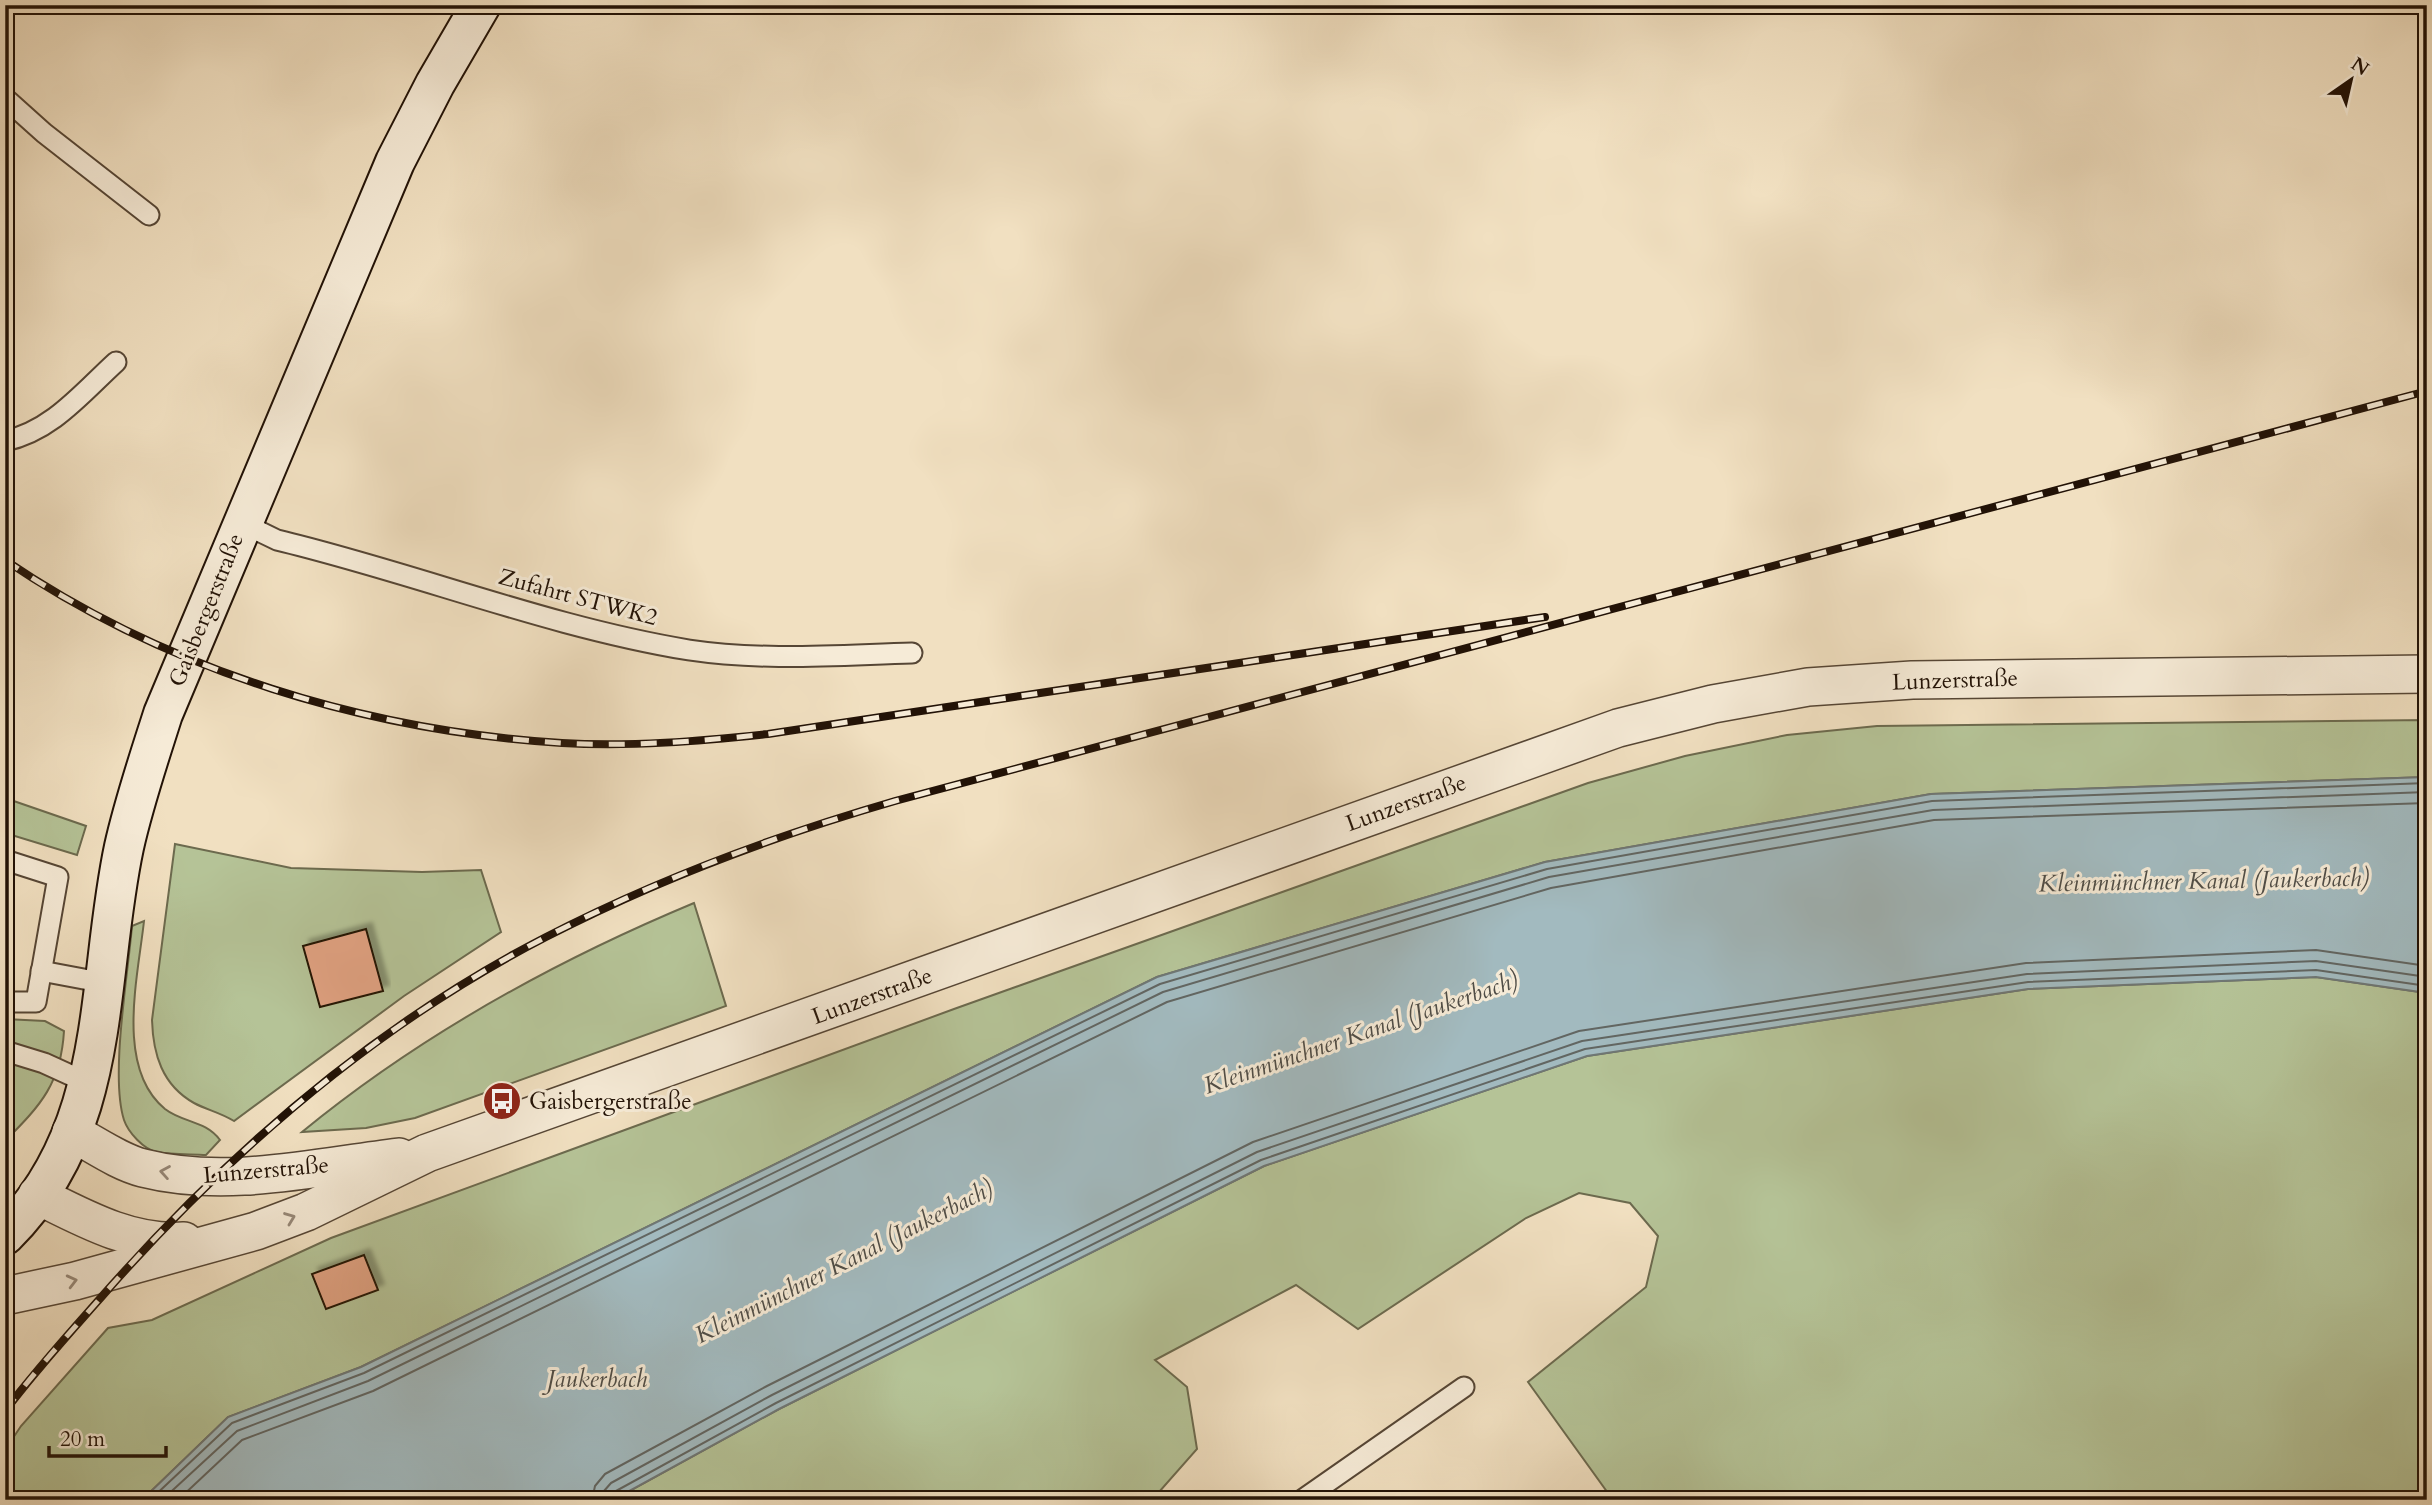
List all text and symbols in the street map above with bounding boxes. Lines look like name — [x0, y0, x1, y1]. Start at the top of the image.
north arrow — [2316, 46, 2386, 116]
text: N — [2346, 51, 2374, 82]
street label: Gaisbergerstraße — [161, 529, 251, 691]
street label: Zufahrt STWK2 — [495, 561, 661, 633]
street label: Lunzerstraße — [1891, 662, 2019, 698]
street label: Lunzerstraße — [1341, 767, 1471, 839]
water label: Kleinmünchner Kanal (Jaukerbach) — [2038, 862, 2370, 900]
street label: Lunzerstraße — [807, 960, 937, 1032]
water label: Kleinmünchner Kanal (Jaukerbach) — [1199, 964, 1523, 1102]
bus stop icon: Gaisbergerstraße — [481, 1080, 523, 1122]
place label: Gaisbergerstraße — [529, 1086, 692, 1117]
street label: Lunzerstraße — [202, 1149, 330, 1191]
one-way arrow — [159, 1165, 171, 1180]
water label: Kleinmünchner Kanal (Jaukerbach) — [689, 1172, 999, 1352]
one-way arrow — [284, 1212, 296, 1226]
one-way arrow — [66, 1275, 78, 1290]
water label: Jaukerbach — [542, 1363, 648, 1396]
scale bar — [49, 1414, 166, 1458]
text: 20 m — [60, 1425, 105, 1454]

